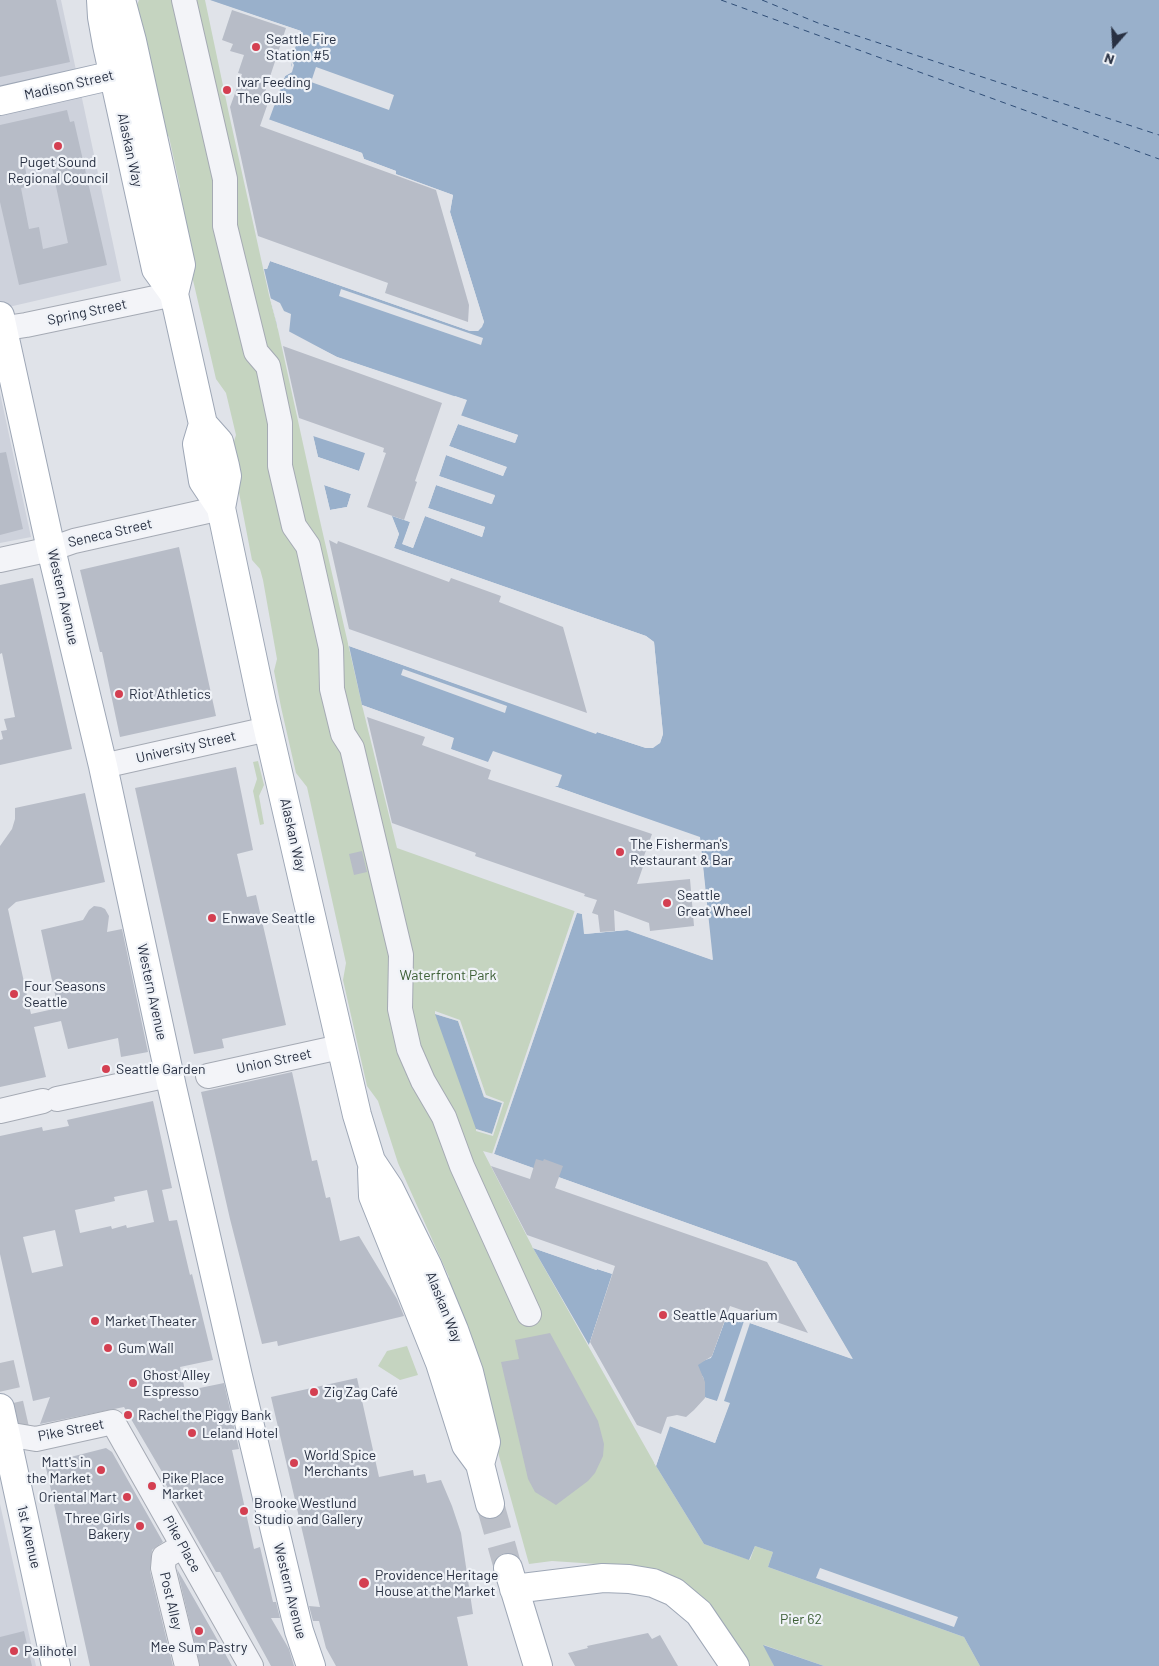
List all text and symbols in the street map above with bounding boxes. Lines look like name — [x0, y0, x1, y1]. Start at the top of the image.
north arrow — [1089, 20, 1139, 70]
place label: Seattle Fire Station #5 — [266, 31, 336, 64]
marker: Seattle Fire Station #5 — [250, 41, 262, 53]
text: N — [1102, 50, 1116, 69]
street label: Madison Street — [23, 67, 115, 103]
place label: Ivar Feeding The Gulls — [237, 74, 311, 106]
marker: Ivar Feeding The Gulls — [221, 84, 233, 96]
street label: Alaskan Way — [114, 112, 146, 188]
marker: Puget Sound Regional Council — [52, 140, 64, 152]
place label: Puget Sound Regional Council — [8, 154, 108, 186]
street label: Spring Street — [46, 295, 128, 329]
street label: Seneca Street — [66, 515, 154, 551]
street label: Western Avenue — [44, 547, 82, 647]
place label: Riot Athletics — [129, 686, 211, 702]
marker: Riot Athletics — [113, 688, 125, 700]
street label: University Street — [134, 727, 238, 767]
street label: Alaskan Way — [276, 797, 310, 873]
place label: The Fisherman's Restaurant & Bar — [630, 836, 733, 869]
marker: The Fisherman's Restaurant & Bar — [614, 846, 626, 858]
place label: Seattle Great Wheel — [677, 887, 751, 920]
marker: Seattle Great Wheel — [661, 897, 673, 909]
place label: Enwave Seattle — [222, 910, 315, 926]
marker: Enwave Seattle — [206, 912, 218, 924]
street label: Western Avenue — [134, 942, 170, 1042]
park label: Waterfront Park — [400, 967, 496, 983]
place label: Four Seasons Seattle — [24, 978, 106, 1010]
marker: Four Seasons Seattle — [8, 988, 20, 1000]
street label: Union Street — [235, 1045, 313, 1077]
place label: Seattle Garden — [116, 1061, 206, 1077]
marker: Seattle Garden — [100, 1063, 112, 1075]
street label: Alaskan Way — [422, 1269, 466, 1345]
place label: Seattle Aquarium — [673, 1307, 778, 1323]
marker: Seattle Aquarium — [657, 1309, 669, 1321]
place label: Market Theater — [105, 1313, 197, 1329]
marker: Market Theater — [89, 1315, 101, 1327]
place label: Gum Wall — [118, 1340, 174, 1356]
marker: Gum Wall — [102, 1342, 114, 1354]
place label: Ghost Alley Espresso — [143, 1367, 210, 1400]
marker: Ghost Alley Espresso — [127, 1377, 139, 1389]
place label: Zig Zag Café — [324, 1384, 398, 1400]
marker: Zig Zag Café — [308, 1386, 320, 1398]
place label: Rachel the Piggy Bank — [138, 1407, 271, 1423]
marker: Rachel the Piggy Bank — [122, 1409, 134, 1421]
street label: Pike Street — [36, 1415, 106, 1445]
place label: Leland Hotel — [202, 1425, 278, 1441]
marker: Leland Hotel — [186, 1427, 198, 1439]
place label: World Spice Merchants — [304, 1447, 376, 1480]
place label: Matt's in the Market — [27, 1454, 91, 1486]
marker: World Spice Merchants — [288, 1457, 300, 1469]
marker: Matt's in the Market — [95, 1464, 107, 1476]
place label: Pike Place Market — [162, 1470, 224, 1502]
marker: Pike Place Market — [146, 1480, 158, 1492]
place label: Oriental Mart — [39, 1489, 117, 1505]
marker: Oriental Mart — [121, 1491, 133, 1503]
place label: Brooke Westlund Studio and Gallery — [254, 1495, 363, 1528]
street label: 1st Avenue — [14, 1504, 44, 1570]
marker: Brooke Westlund Studio and Gallery — [238, 1505, 250, 1517]
place label: Three Girls Bakery — [65, 1510, 130, 1542]
street label: Pike Place — [160, 1513, 204, 1575]
marker: Three Girls Bakery — [134, 1520, 146, 1532]
street label: Western Avenue — [270, 1541, 310, 1641]
place label: Providence Heritage House at the Market — [375, 1567, 498, 1600]
street label: Post Alley — [156, 1570, 186, 1632]
marker: Providence Heritage House at the Market — [357, 1576, 371, 1590]
park label: Pier 62 — [780, 1611, 822, 1627]
marker: Mee Sum Pastry — [193, 1625, 205, 1637]
place label: Mee Sum Pastry — [151, 1639, 247, 1655]
place label: Palihotel — [24, 1643, 77, 1659]
marker: Palihotel — [8, 1645, 20, 1657]

